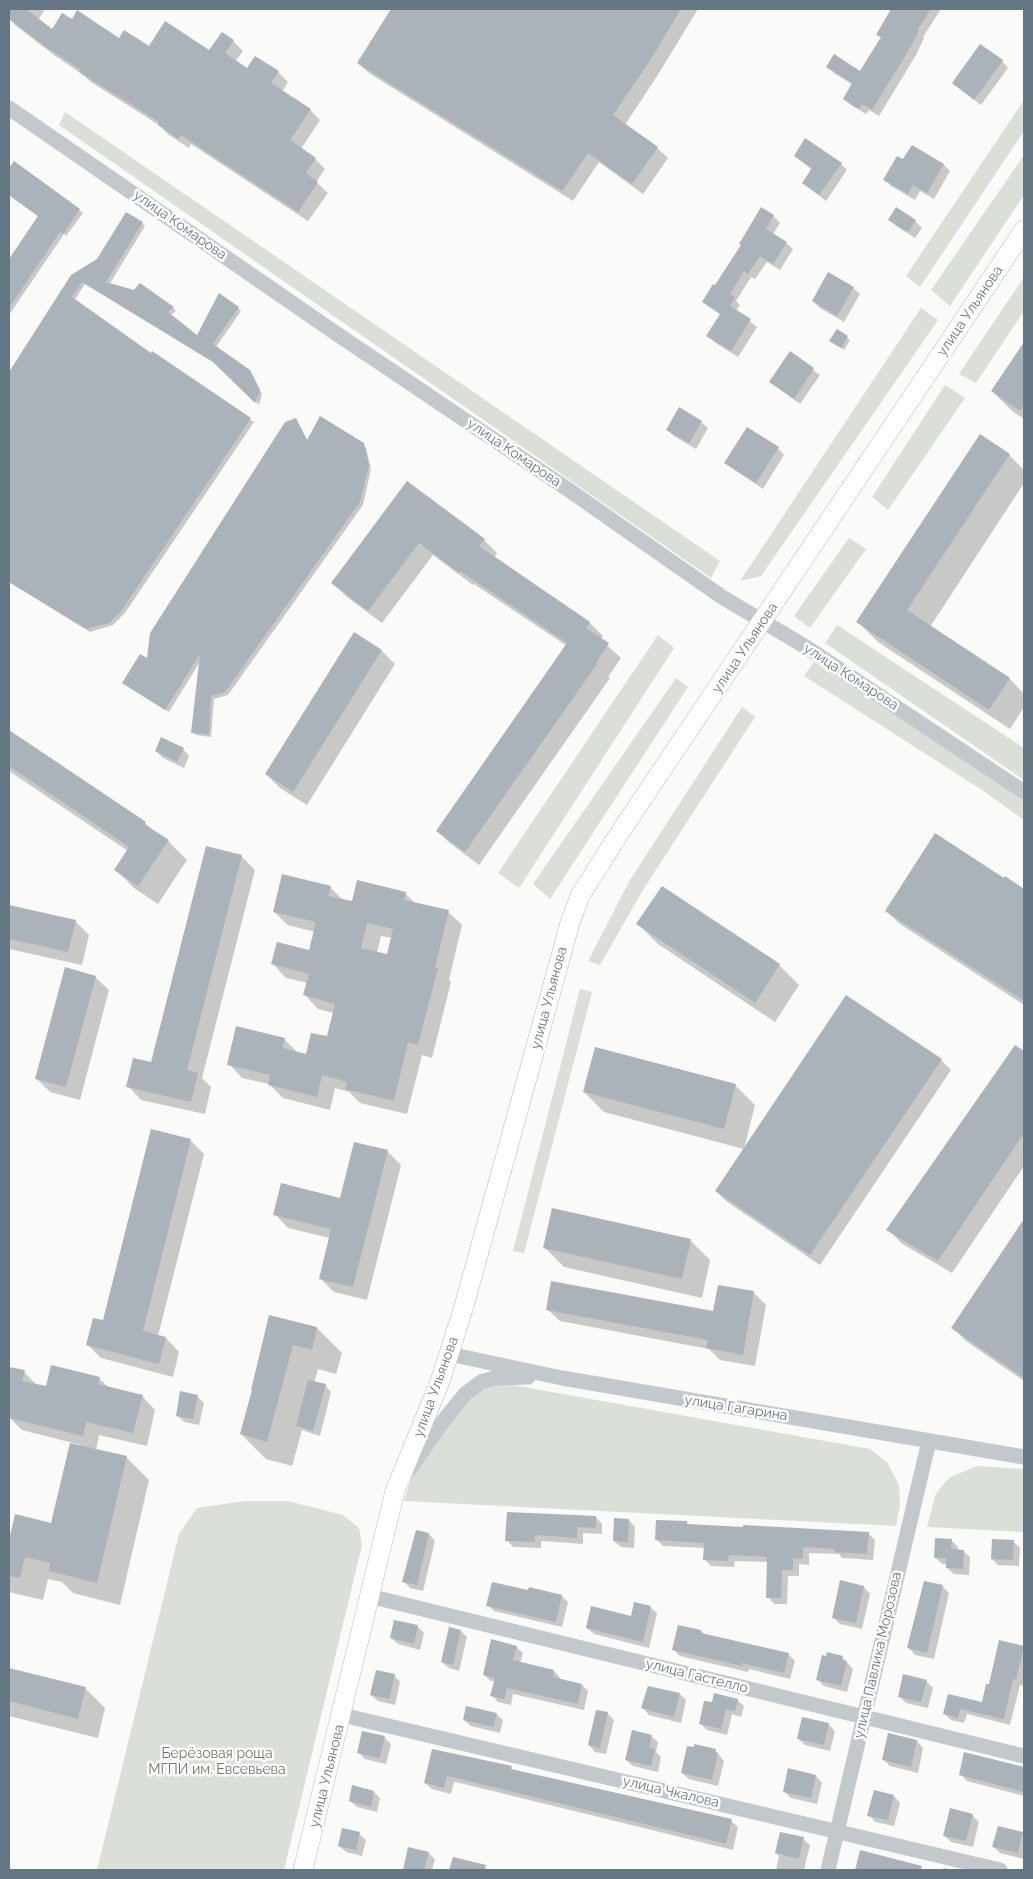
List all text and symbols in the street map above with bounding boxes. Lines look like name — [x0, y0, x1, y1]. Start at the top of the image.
street label: улица Комарова — [130, 187, 230, 263]
street label: улица Ульянова — [934, 263, 1006, 359]
street label: улица Комарова — [464, 415, 564, 491]
street label: улица Ульянова — [709, 600, 781, 696]
street label: улица Комарова — [801, 640, 901, 714]
street label: улица Ульянова — [527, 945, 571, 1051]
street label: улица Ульянова — [410, 1335, 462, 1439]
street label: улица Гагарина — [683, 1392, 789, 1424]
street label: улица Павлика Морозова — [851, 1570, 905, 1740]
street label: улица Гастелло — [644, 1655, 750, 1697]
street label: улица Ульянова — [306, 1723, 348, 1829]
park label: Берёзовая роща МГПИ им. Евсевьева — [148, 1746, 286, 1778]
street label: улица Чкалова — [621, 1773, 721, 1811]

